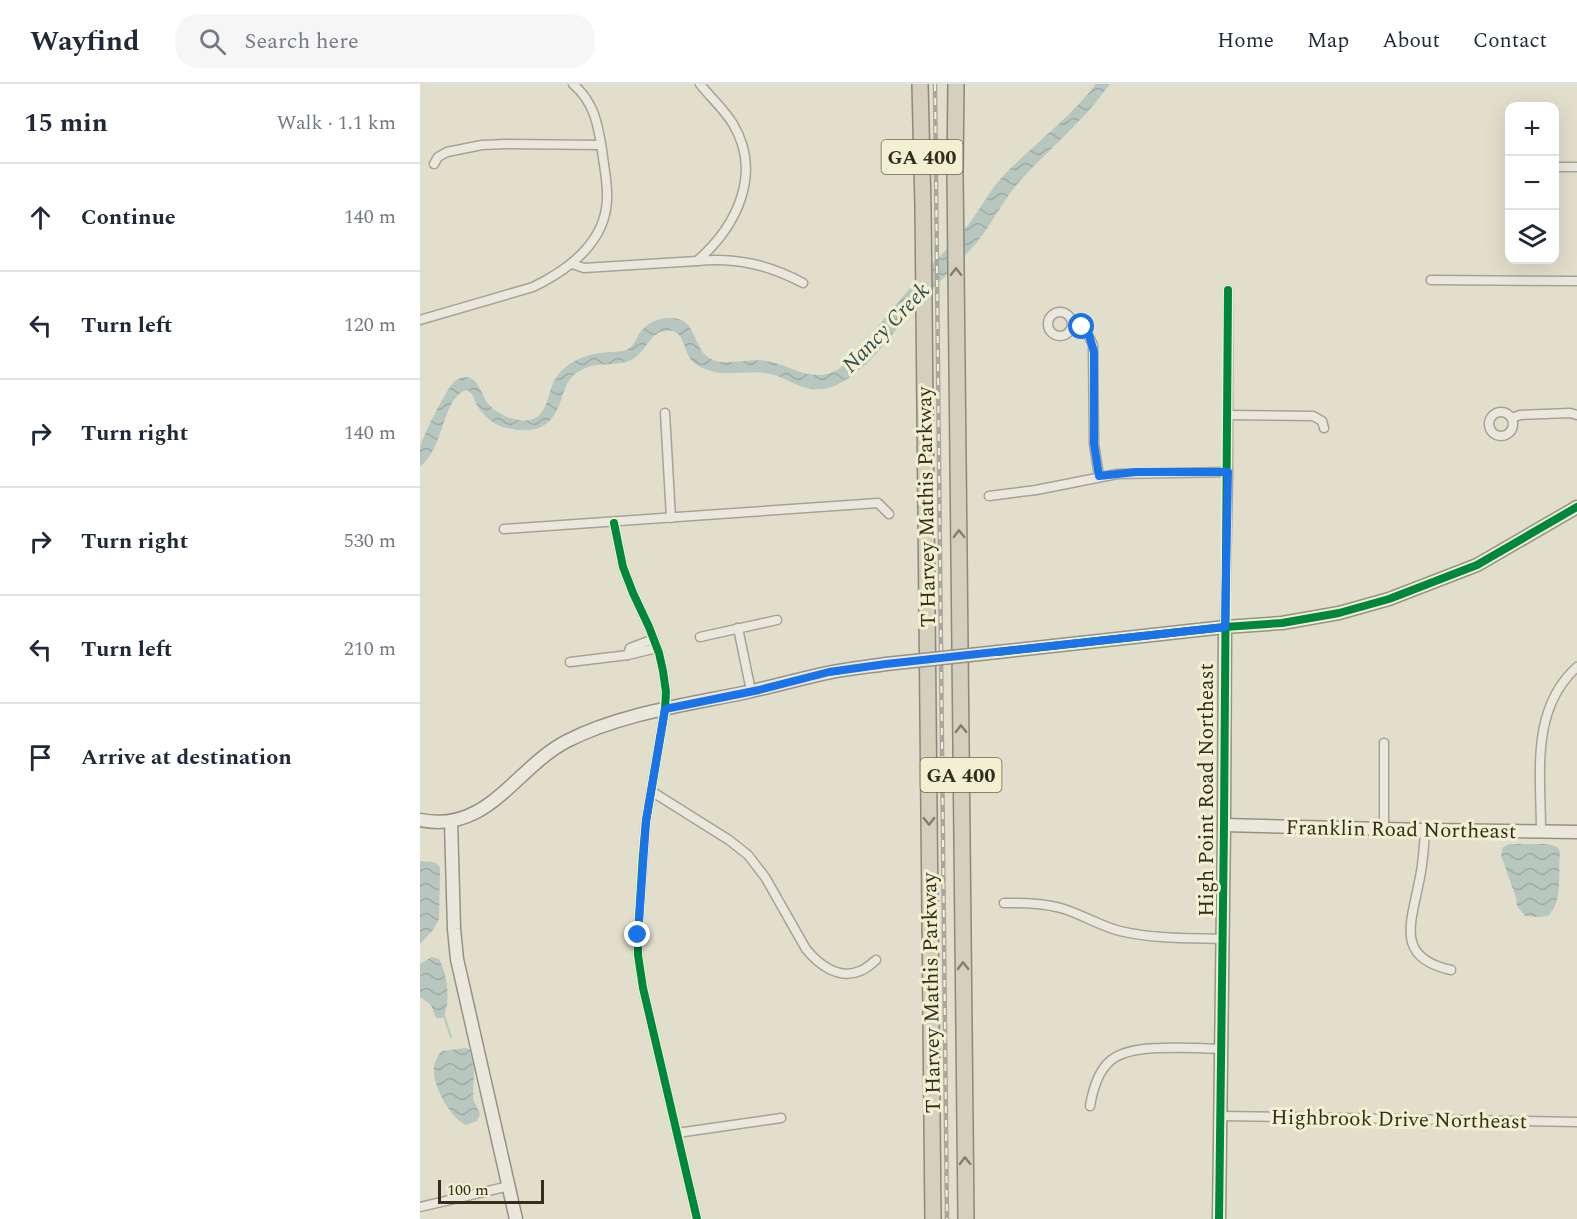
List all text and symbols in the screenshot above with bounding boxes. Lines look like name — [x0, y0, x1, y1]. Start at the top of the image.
search box — [175, 14, 595, 68]
text: Wayfind — [30, 20, 139, 63]
icon: search — [196, 25, 229, 58]
text: Search here — [244, 25, 359, 58]
text: Home — [1217, 25, 1274, 57]
text: Map — [1307, 25, 1349, 57]
text: About — [1382, 25, 1440, 57]
text: Contact — [1473, 25, 1547, 57]
map controls — [1505, 102, 1559, 264]
button: + — [1505, 102, 1559, 156]
text: 15 min — [24, 103, 108, 143]
text: Walk · 1.1 km — [277, 108, 396, 138]
road number: GA 400 — [882, 140, 962, 174]
button: − — [1505, 156, 1559, 210]
icon: ahead — [24, 201, 57, 234]
text: Continue — [81, 201, 176, 234]
text: 140 m — [344, 202, 396, 232]
button: layers — [1505, 210, 1559, 264]
one-way arrow — [950, 268, 962, 277]
water label: Nancy Creek — [834, 275, 938, 381]
icon: left — [24, 309, 57, 342]
text: Turn left — [81, 309, 173, 342]
text: 120 m — [344, 310, 396, 340]
route start — [1068, 313, 1094, 339]
street label: T Harvey Mathis Parkway — [909, 385, 945, 628]
icon: right — [24, 417, 57, 450]
text: Turn right — [81, 417, 188, 450]
text: 140 m — [344, 418, 396, 448]
icon: right — [24, 525, 57, 558]
text: Turn right — [81, 525, 188, 558]
text: 530 m — [344, 526, 396, 556]
one-way arrow — [953, 529, 965, 538]
icon: left — [24, 633, 57, 666]
text: Turn left — [81, 633, 173, 666]
text: 210 m — [344, 634, 396, 664]
street label: High Point Road Northeast — [1191, 663, 1223, 917]
one-way arrow — [955, 724, 967, 733]
icon: arrive — [24, 741, 57, 774]
text: Arrive at destination — [81, 741, 292, 774]
road number: GA 400 — [920, 758, 1002, 792]
street label: Franklin Road Northeast — [1285, 812, 1517, 848]
one-way arrow — [923, 816, 935, 825]
street label: T Harvey Mathis Parkway — [914, 871, 950, 1114]
route end — [624, 921, 650, 947]
one-way arrow — [957, 961, 969, 970]
street label: Highbrook Drive Northeast — [1271, 1102, 1527, 1138]
one-way arrow — [959, 1156, 972, 1165]
scale bar — [438, 1177, 544, 1204]
text: 100 m — [447, 1178, 489, 1202]

